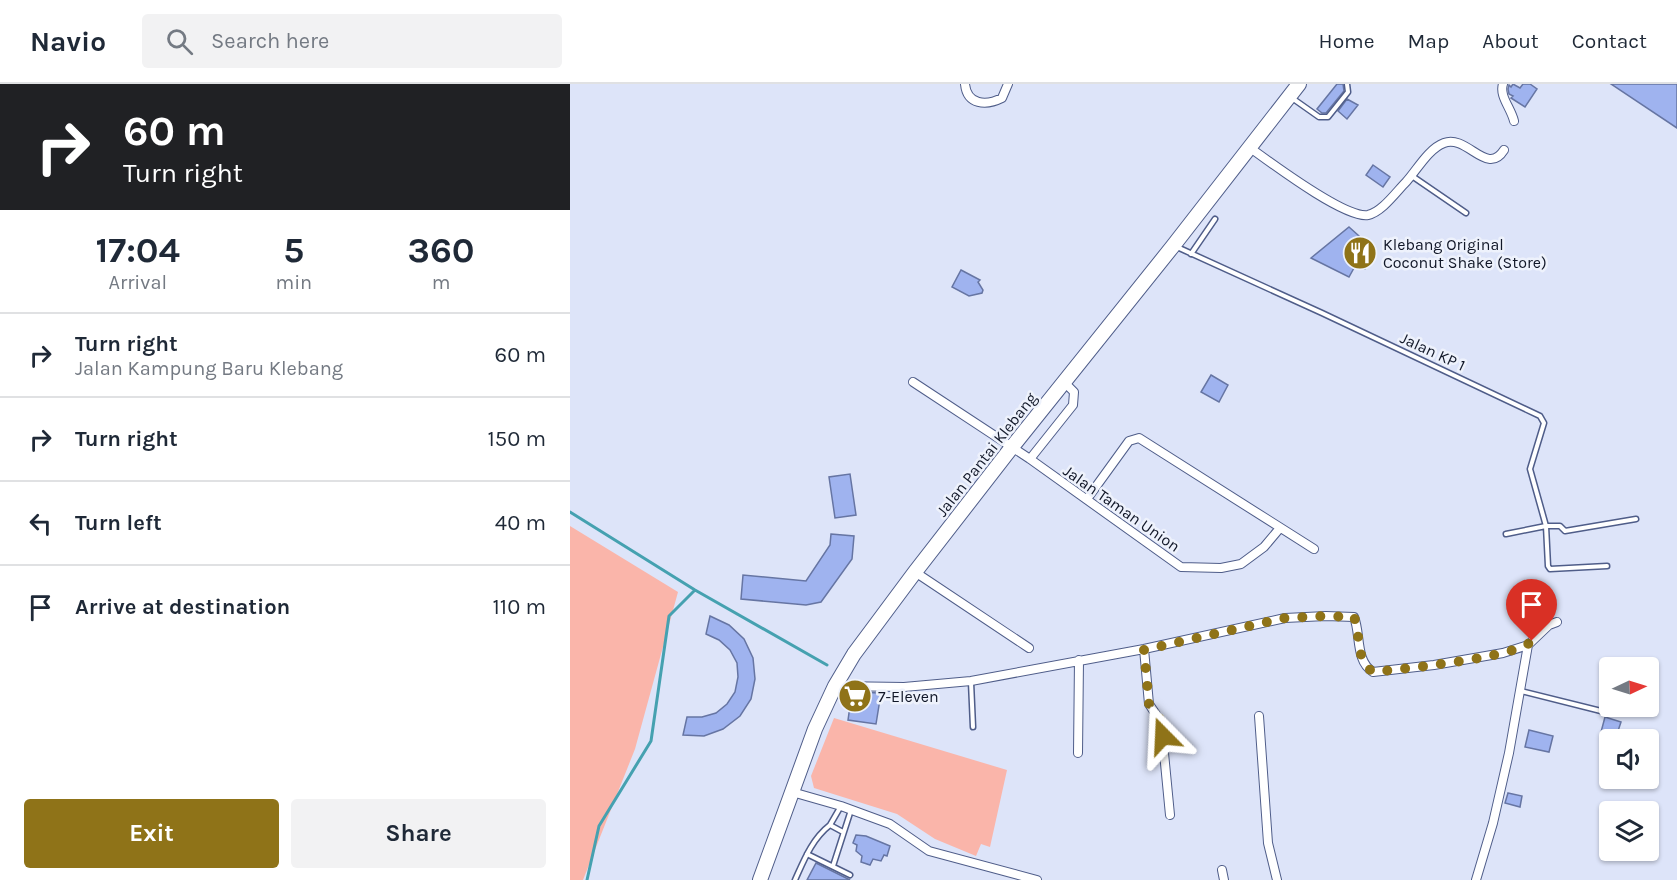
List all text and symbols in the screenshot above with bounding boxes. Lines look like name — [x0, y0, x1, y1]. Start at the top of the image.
search box — [142, 14, 562, 68]
text: Navio — [30, 25, 106, 58]
icon: search — [163, 25, 196, 58]
text: Search here — [211, 28, 329, 54]
text: Home — [1319, 29, 1375, 53]
text: Map — [1408, 29, 1449, 53]
text: About — [1482, 29, 1539, 53]
text: Contact — [1572, 29, 1647, 53]
text: 60 m — [123, 106, 226, 156]
icon: right — [24, 108, 102, 186]
text: Turn right — [123, 157, 243, 189]
text: 17:04 — [95, 229, 180, 271]
text: 5 — [283, 229, 304, 271]
text: 360 — [408, 229, 475, 271]
restaurant icon: Klebang Original Coconut Shake (Store) — [1342, 235, 1378, 271]
place label: Klebang Original Coconut Shake (Store) — [1383, 235, 1547, 272]
text: Arrival — [108, 271, 167, 294]
text: min — [275, 271, 312, 294]
text: m — [432, 271, 450, 294]
street label: Jalan KP 1 — [1397, 328, 1468, 375]
text: Turn right — [75, 331, 178, 357]
icon: right — [24, 339, 57, 372]
text: 60 m — [495, 342, 546, 368]
text: Jalan Kampung Baru Klebang — [75, 357, 343, 380]
street label: Jalan Pantai Klebang — [932, 389, 1041, 520]
icon: right — [24, 423, 57, 456]
text: Turn right — [75, 426, 178, 452]
text: 150 m — [487, 426, 546, 452]
street label: Jalan Taman Union — [1060, 461, 1184, 556]
icon: left — [24, 507, 57, 540]
text: Turn left — [75, 510, 162, 536]
text: 40 m — [495, 510, 546, 536]
pin — [1506, 579, 1557, 641]
icon: arrive — [1515, 588, 1548, 621]
icon: arrive — [24, 591, 57, 624]
text: Arrive at destination — [75, 594, 290, 620]
text: 110 m — [493, 594, 546, 620]
north arrow — [1599, 657, 1659, 717]
map controls — [1599, 657, 1659, 861]
supermarket icon: 7-Eleven — [837, 678, 873, 714]
place label: 7-Eleven — [878, 687, 939, 706]
position arrow — [1131, 704, 1195, 768]
button: sound — [1599, 729, 1659, 789]
button: Exit — [24, 799, 279, 868]
button: Share — [291, 799, 546, 868]
button: layers — [1599, 801, 1659, 861]

